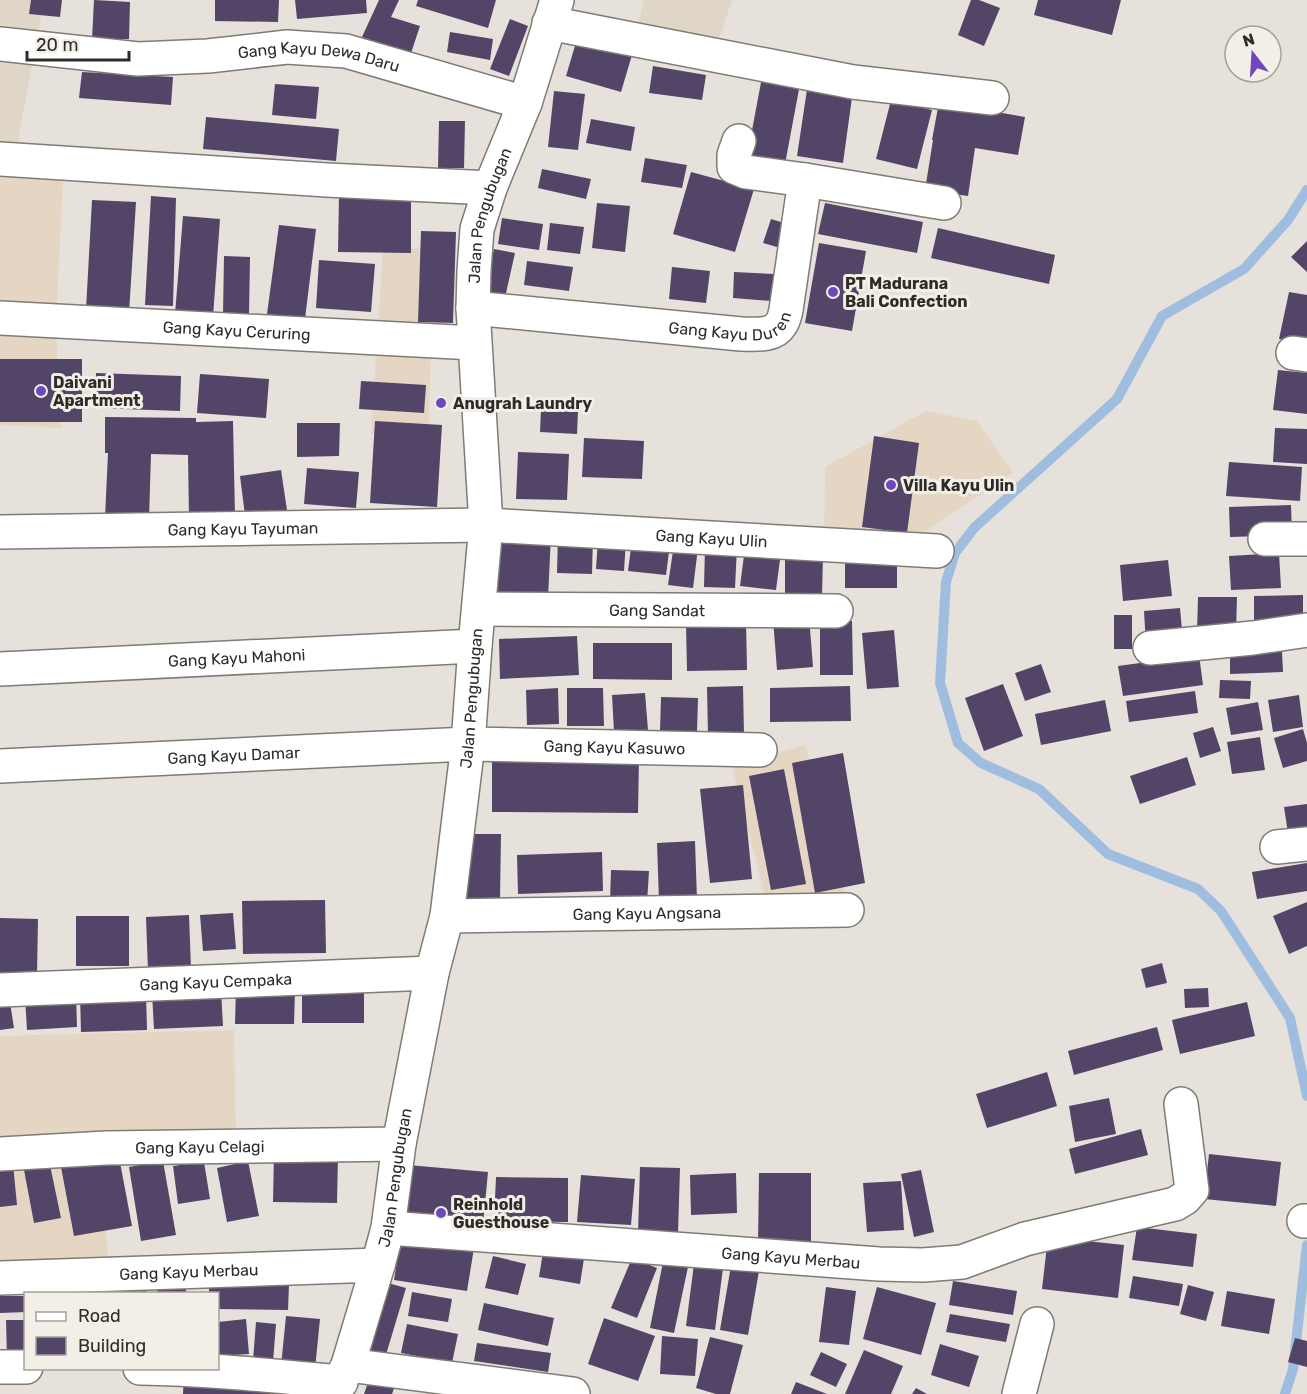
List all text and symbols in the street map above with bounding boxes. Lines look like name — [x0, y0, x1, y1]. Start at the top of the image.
scale bar — [27, 24, 129, 62]
north arrow — [1223, 24, 1283, 84]
text: N — [1240, 29, 1257, 51]
text: 20 m — [36, 34, 78, 56]
street label: Gang Kayu Dewa Daru — [237, 37, 402, 76]
street label: Jalan Pengubugan — [464, 145, 515, 284]
place label: PT Madurana Bali Confection — [845, 274, 968, 311]
marker: PT Madurana Bali Confection — [826, 285, 840, 299]
street label: Gang Kayu Duren — [668, 309, 795, 344]
street label: Gang Kayu Ceruring — [162, 317, 311, 344]
place label: Daivani Apartment — [53, 373, 141, 410]
marker: Daivani Apartment — [34, 384, 48, 398]
place label: Anugrah Laundry — [453, 394, 592, 413]
marker: Anugrah Laundry — [434, 396, 448, 410]
place label: Villa Kayu Ulin — [903, 476, 1014, 495]
marker: Villa Kayu Ulin — [884, 478, 898, 492]
street label: Gang Kayu Tayuman — [167, 518, 319, 539]
street label: Gang Kayu Ulin — [655, 525, 768, 551]
street label: Gang Sandat — [609, 600, 705, 620]
street label: Jalan Pengubugan — [456, 627, 486, 769]
street label: Gang Kayu Mahoni — [168, 645, 306, 670]
street label: Gang Kayu Kasuwo — [544, 736, 685, 758]
street label: Gang Kayu Damar — [167, 742, 300, 768]
street label: Gang Kayu Angsana — [573, 902, 721, 924]
street label: Gang Kayu Cempaka — [139, 969, 292, 994]
street label: Jalan Pengubugan — [374, 1106, 415, 1249]
street label: Gang Kayu Celagi — [135, 1136, 265, 1157]
place label: Reinhold Guesthouse — [453, 1195, 549, 1232]
marker: Reinhold Guesthouse — [434, 1206, 448, 1220]
street label: Gang Kayu Merbau — [721, 1243, 861, 1272]
street label: Gang Kayu Merbau — [119, 1260, 259, 1283]
legend — [24, 1292, 219, 1370]
text: Road — [78, 1305, 121, 1327]
text: Building — [78, 1335, 146, 1357]

